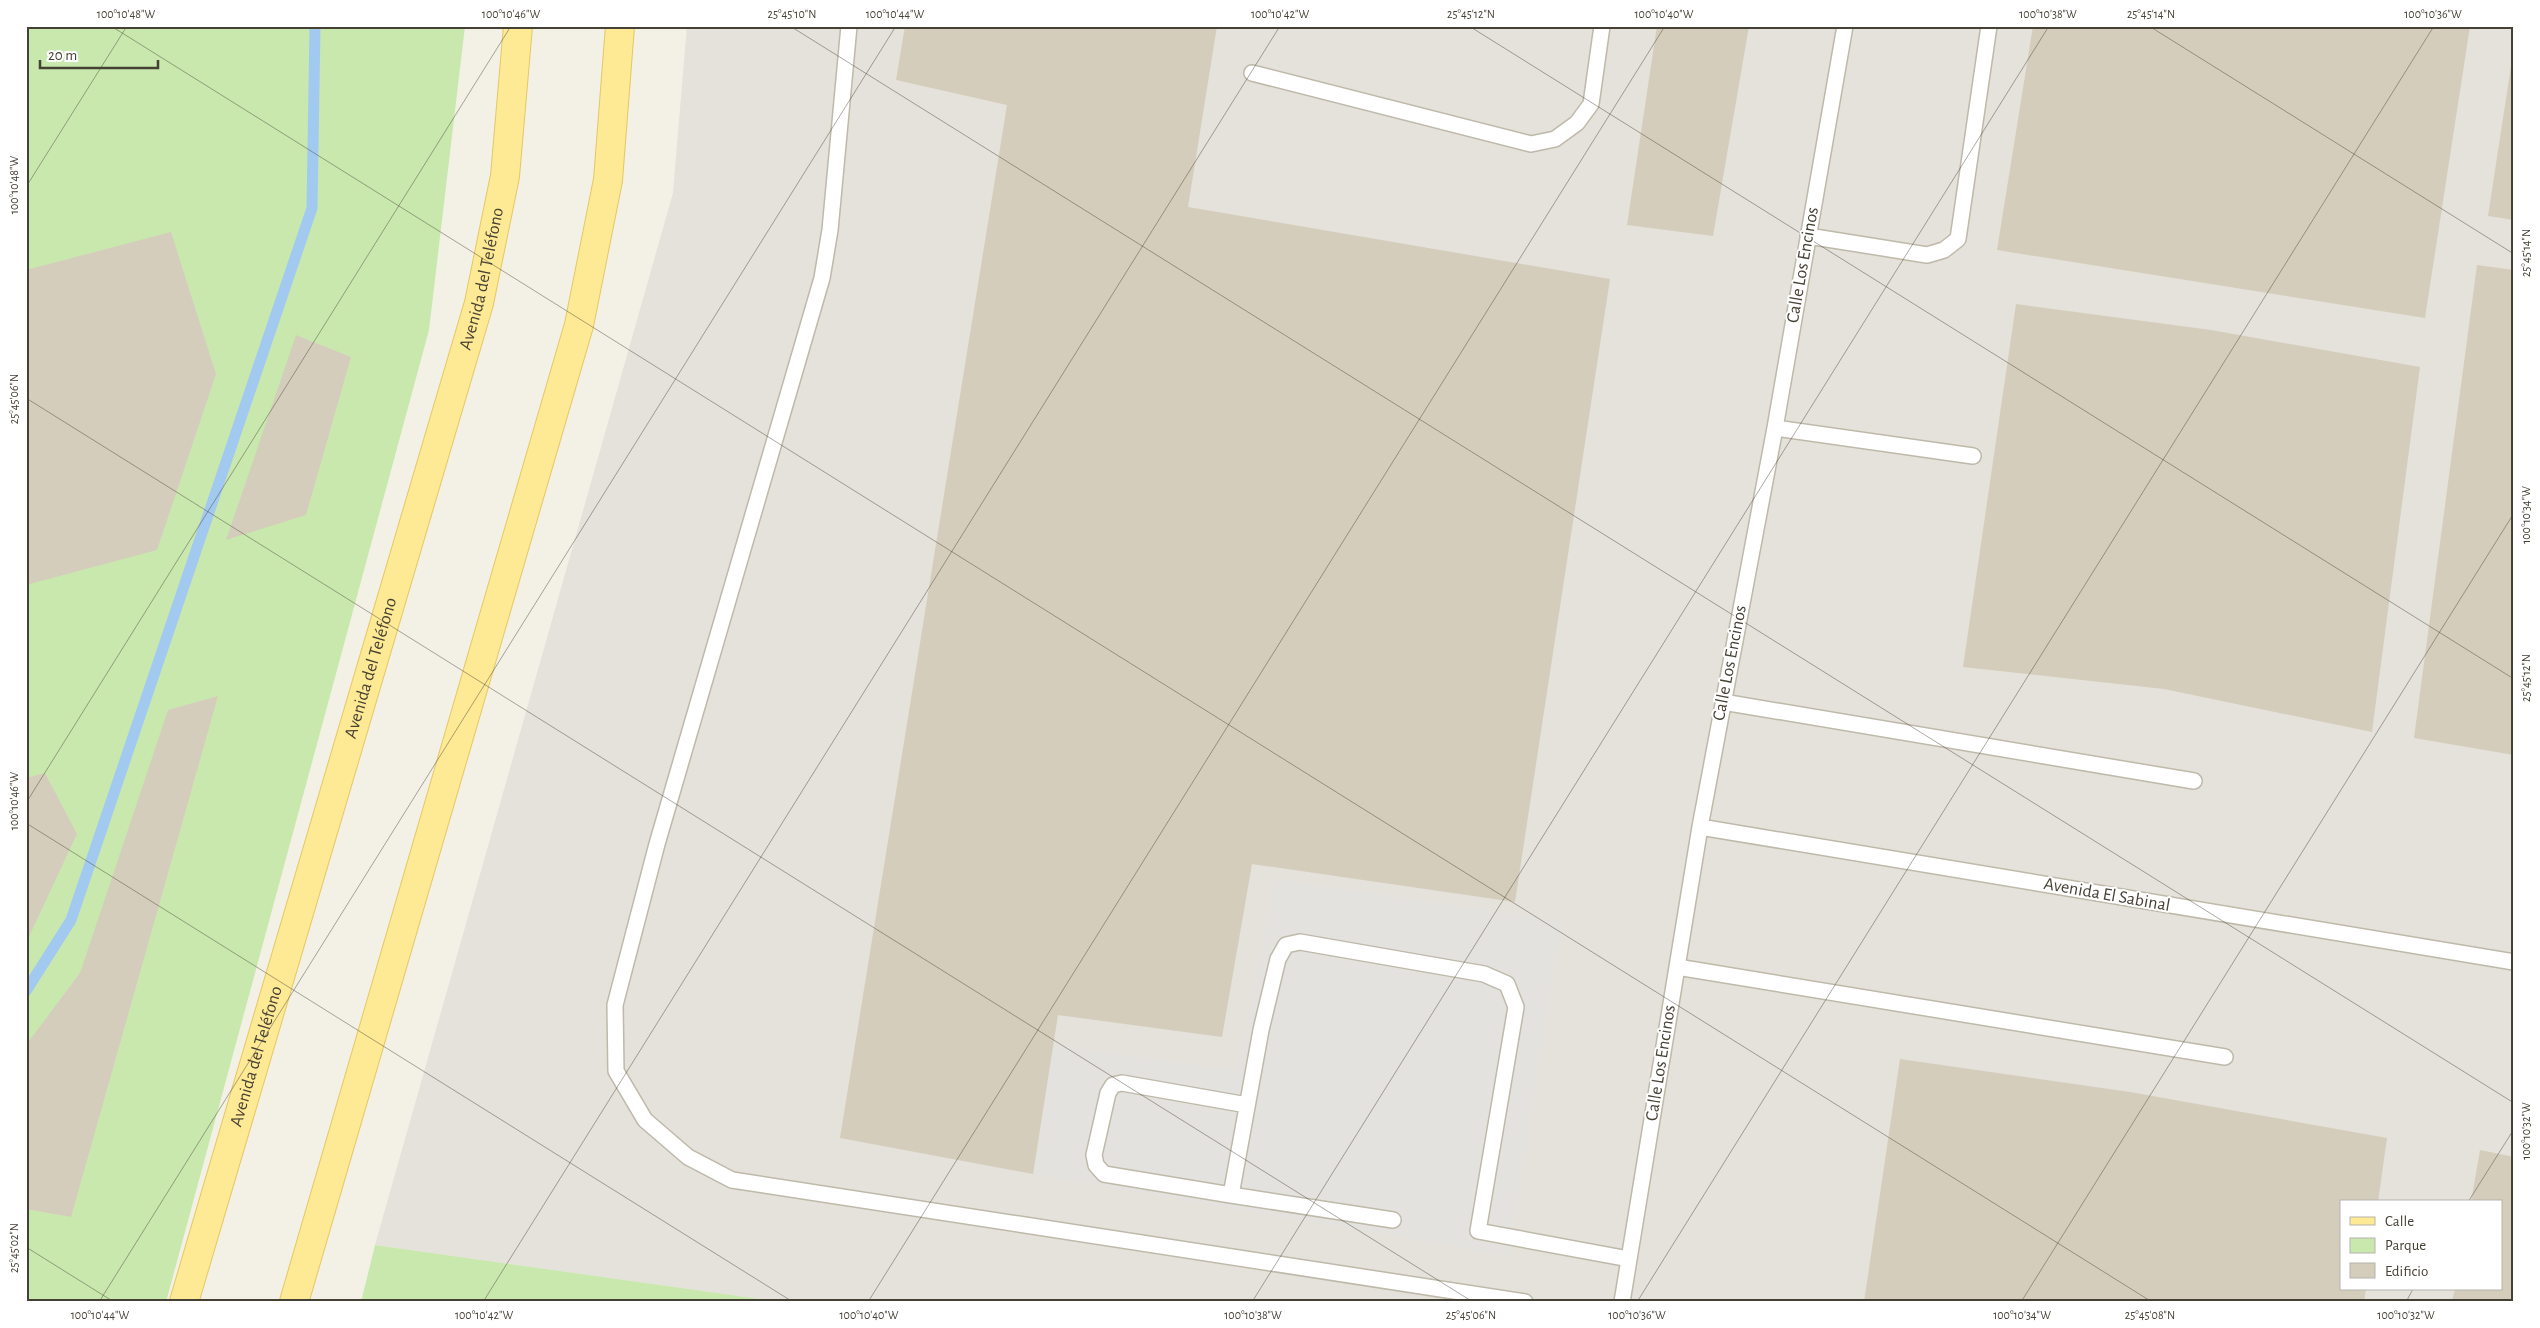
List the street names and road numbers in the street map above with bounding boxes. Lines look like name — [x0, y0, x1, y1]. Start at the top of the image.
street label: Avenida del Teléfono — [457, 206, 507, 352]
street label: Calle Los Encinos — [1784, 206, 1822, 324]
street label: Avenida del Teléfono — [342, 595, 401, 741]
street label: Calle Los Encinos — [1710, 604, 1750, 722]
street label: Avenida El Sabinal — [2042, 875, 2172, 915]
street label: Avenida del Teléfono — [227, 984, 286, 1129]
street label: Calle Los Encinos — [1643, 1004, 1679, 1122]

